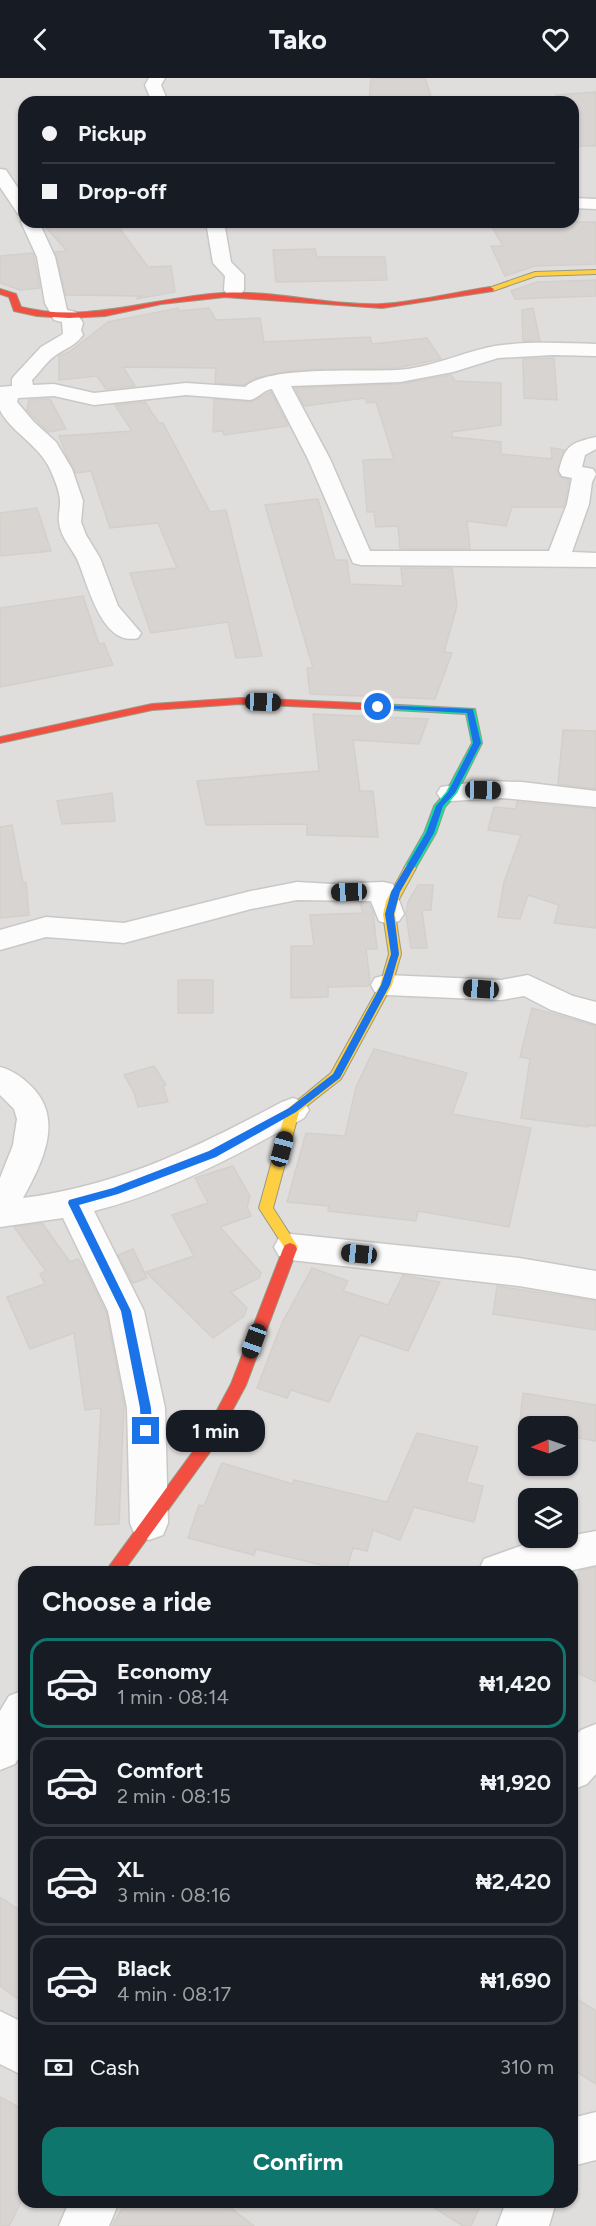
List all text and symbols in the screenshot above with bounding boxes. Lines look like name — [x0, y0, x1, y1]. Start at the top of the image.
icon: back — [24, 23, 57, 56]
text: Tako — [269, 23, 327, 56]
icon: heart — [539, 23, 572, 56]
text: Pickup — [78, 120, 147, 147]
text: Drop-off — [78, 178, 167, 205]
car — [245, 692, 281, 712]
route start — [364, 693, 391, 720]
car — [465, 781, 501, 799]
car — [331, 882, 367, 902]
car — [462, 979, 500, 999]
car — [269, 1129, 295, 1169]
car — [340, 1243, 378, 1265]
car — [239, 1321, 269, 1361]
callout: 1 min — [167, 1410, 266, 1452]
north arrow — [518, 1416, 578, 1476]
map controls — [518, 1416, 578, 1548]
route end — [132, 1417, 159, 1444]
text: 1 min — [192, 1419, 239, 1443]
button: layers — [518, 1488, 578, 1548]
text: Choose a ride — [42, 1585, 211, 1618]
icon: car — [45, 1656, 99, 1710]
text: Economy — [117, 1658, 212, 1685]
text: ₦1,420 — [479, 1670, 551, 1697]
text: 1 min · 08:14 — [117, 1685, 229, 1709]
icon: car — [45, 1755, 99, 1809]
text: Comfort — [117, 1757, 203, 1784]
text: ₦1,920 — [480, 1769, 551, 1796]
text: 2 min · 08:15 — [117, 1784, 231, 1808]
icon: car — [45, 1854, 99, 1908]
text: XL — [117, 1856, 144, 1883]
text: ₦2,420 — [476, 1868, 551, 1895]
text: 3 min · 08:16 — [117, 1883, 230, 1907]
icon: car — [45, 1953, 99, 2007]
text: Black — [117, 1955, 171, 1982]
text: ₦1,690 — [480, 1967, 551, 1994]
text: 4 min · 08:17 — [117, 1982, 231, 2006]
icon: cash — [42, 2051, 75, 2084]
text: Cash — [90, 2054, 140, 2081]
text: 310 m — [500, 2055, 554, 2079]
button: Confirm — [42, 2127, 554, 2196]

